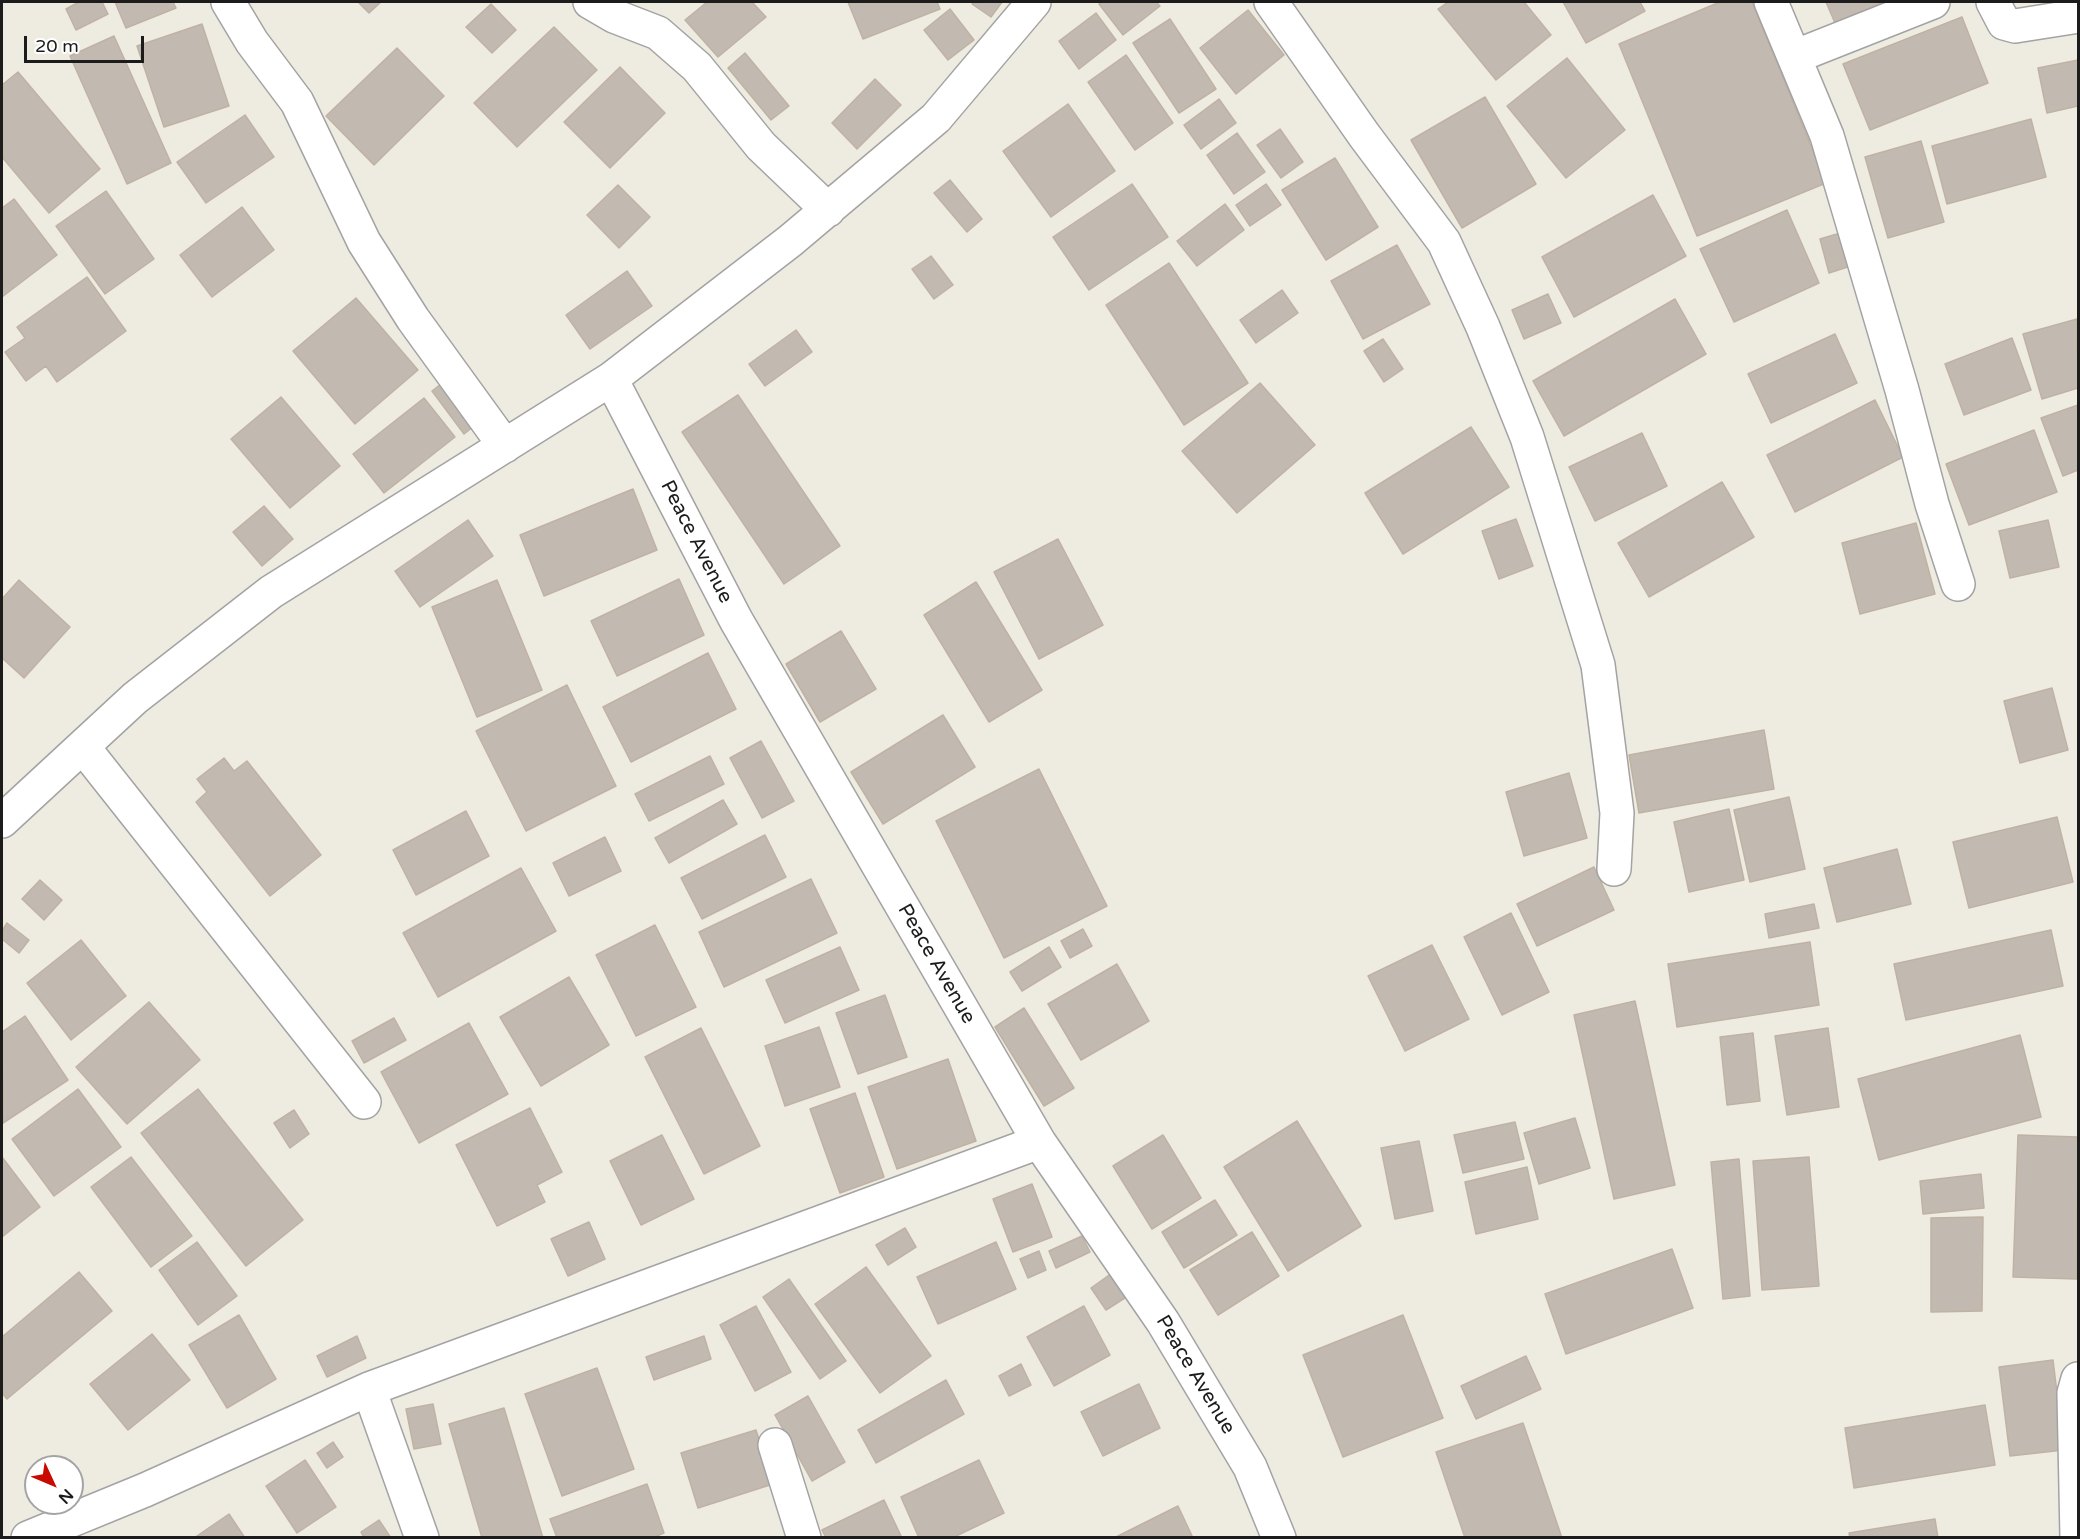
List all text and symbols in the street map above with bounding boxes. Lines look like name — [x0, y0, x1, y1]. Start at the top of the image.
scale bar — [27, 24, 147, 62]
text: 20 m — [35, 35, 79, 57]
street label: Peace Avenue — [655, 477, 737, 607]
street label: Peace Avenue — [892, 900, 980, 1028]
street label: Peace Avenue — [1150, 1311, 1240, 1439]
north arrow — [24, 1455, 84, 1515]
text: N — [54, 1485, 77, 1508]

